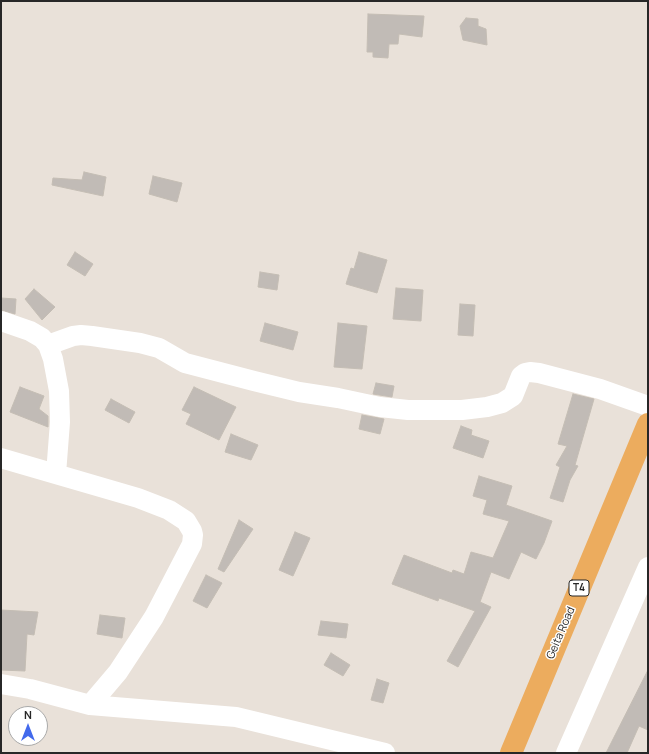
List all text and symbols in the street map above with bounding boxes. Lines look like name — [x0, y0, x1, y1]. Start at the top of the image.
road number: T4 — [569, 580, 589, 596]
street label: Geita Road — [544, 605, 578, 661]
north arrow — [8, 706, 48, 746]
text: N — [24, 707, 32, 722]

